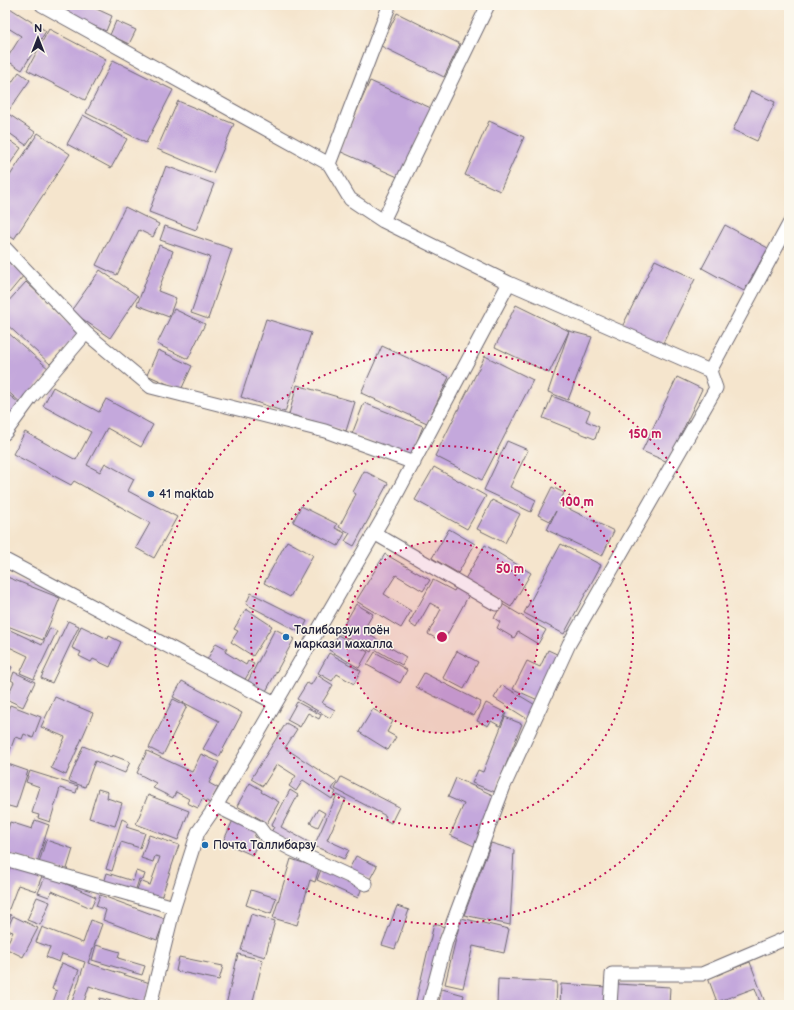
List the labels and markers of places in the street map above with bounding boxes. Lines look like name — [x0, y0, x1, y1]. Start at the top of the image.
place label: 41 maktab — [159, 487, 214, 502]
marker: 41 maktab — [146, 489, 156, 499]
place label: Талибарзуи поён маркази махалла — [294, 623, 393, 652]
centre of rings — [435, 630, 449, 644]
marker: Талибарзуи поён маркази махалла — [281, 632, 291, 642]
place label: Почта Таллибарзу — [213, 838, 317, 853]
marker: Почта Таллибарзу — [200, 840, 210, 850]

